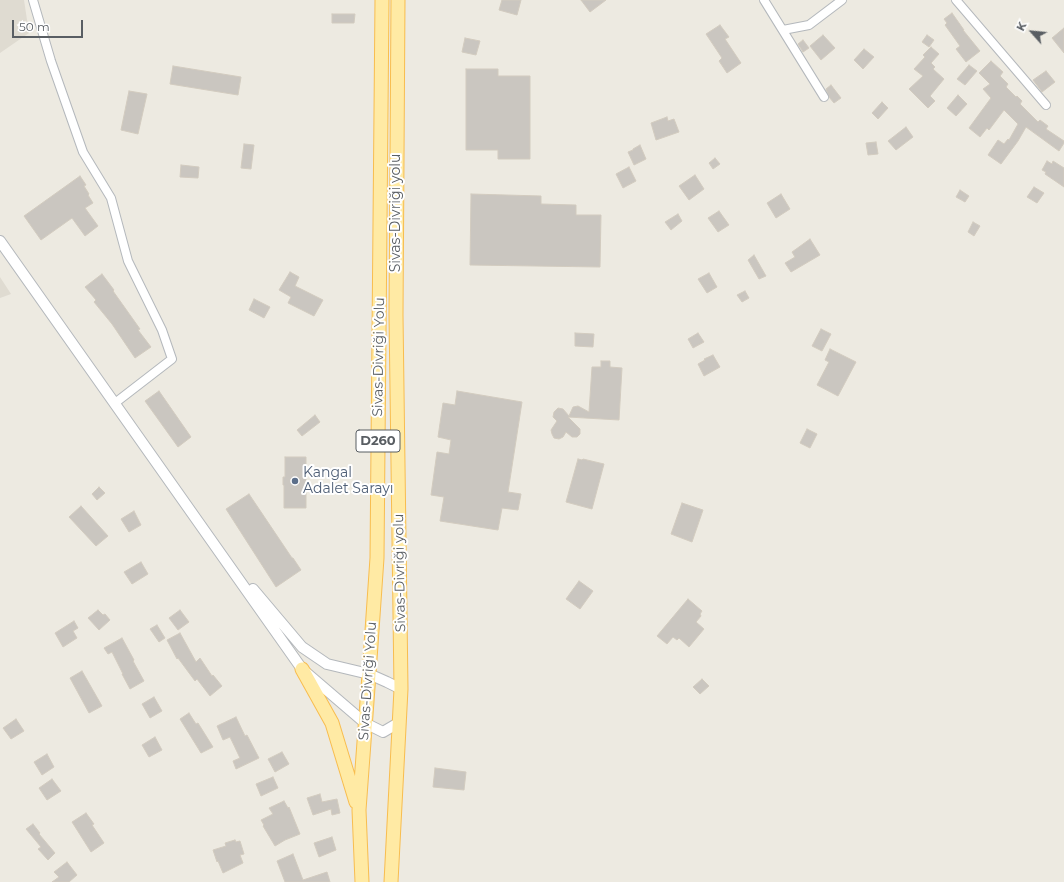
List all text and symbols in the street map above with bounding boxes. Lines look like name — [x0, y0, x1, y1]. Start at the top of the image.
scale bar — [14, 12, 85, 38]
north arrow — [1012, 12, 1052, 52]
text: 50 m — [19, 19, 50, 34]
text: K — [1013, 20, 1029, 33]
street label: Sivas-Divriği yolu — [388, 154, 404, 272]
street label: Sivas-Divriği Yolu — [370, 297, 388, 417]
road number: D260 — [356, 430, 400, 452]
place label: Kangal Adalet Sarayı — [303, 465, 394, 498]
marker: Kangal Adalet Sarayı — [290, 476, 300, 486]
street label: Sivas-Divriği yolu — [391, 514, 409, 632]
street label: Sivas-Divriği Yolu — [355, 621, 381, 741]

